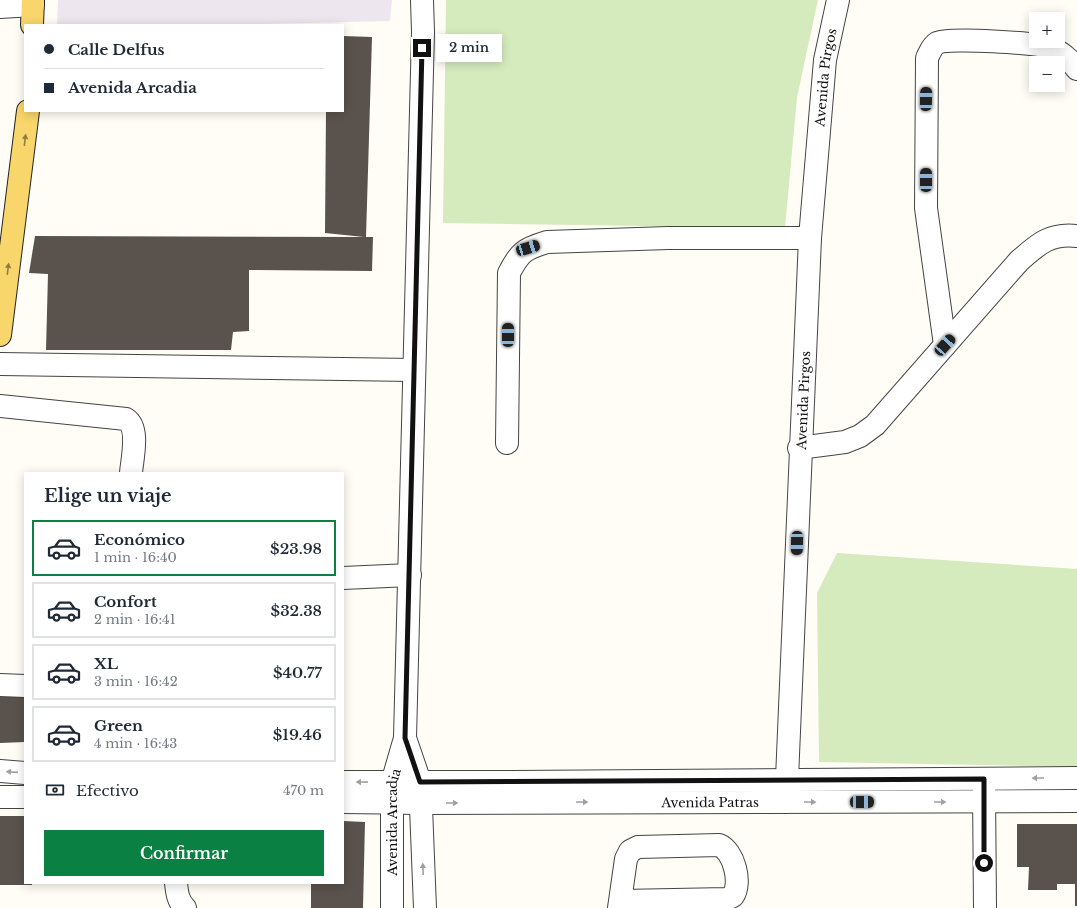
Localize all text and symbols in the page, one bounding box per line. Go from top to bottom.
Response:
map controls [1029,12,1065,92]
button: + [1029,12,1065,48]
street label: Avenida Pirgos [811,26,840,128]
callout: 2 min [436,34,502,62]
route end [413,39,431,57]
text: 2 min [449,39,489,56]
text: Calle Delfus [68,40,165,59]
button: − [1029,56,1065,92]
text: Avenida Arcadia [68,78,197,97]
car [920,87,932,111]
one-way arrow [22,134,28,146]
car [920,168,932,192]
car [515,239,541,257]
one-way arrow [5,263,12,275]
car [502,323,514,347]
car [933,332,957,358]
street label: Avenida Pirgos [792,350,814,451]
text: Elige un viaje [44,485,171,507]
icon: car [46,530,82,566]
text: Económico [94,530,185,549]
car [791,531,803,555]
text: $23.98 [270,539,322,558]
text: 1 min · 16:40 [94,549,177,566]
icon: car [46,592,82,628]
text: Confort [94,592,157,611]
text: $32.38 [271,601,322,620]
text: 2 min · 16:41 [94,611,176,628]
icon: car [46,654,82,690]
text: XL [94,654,118,673]
text: $40.77 [273,663,322,682]
text: 3 min · 16:42 [94,673,178,690]
icon: car [46,716,82,752]
text: Green [94,716,143,735]
text: $19.46 [273,725,322,744]
text: 4 min · 16:43 [94,735,177,752]
street label: Avenida Arcadia [384,766,404,877]
one-way arrow [6,769,19,776]
one-way arrow [1031,775,1044,781]
icon: cash [44,779,66,801]
one-way arrow [355,779,368,785]
text: Efectivo [76,781,139,800]
text: 470 m [283,782,324,799]
street label: Avenida Patras [660,793,759,811]
car [850,796,874,808]
one-way arrow [576,799,589,805]
one-way arrow [804,799,817,805]
one-way arrow [934,799,947,805]
one-way arrow [446,800,459,806]
button: Confirmar [44,830,324,876]
route start [975,854,993,872]
one-way arrow [420,862,426,875]

